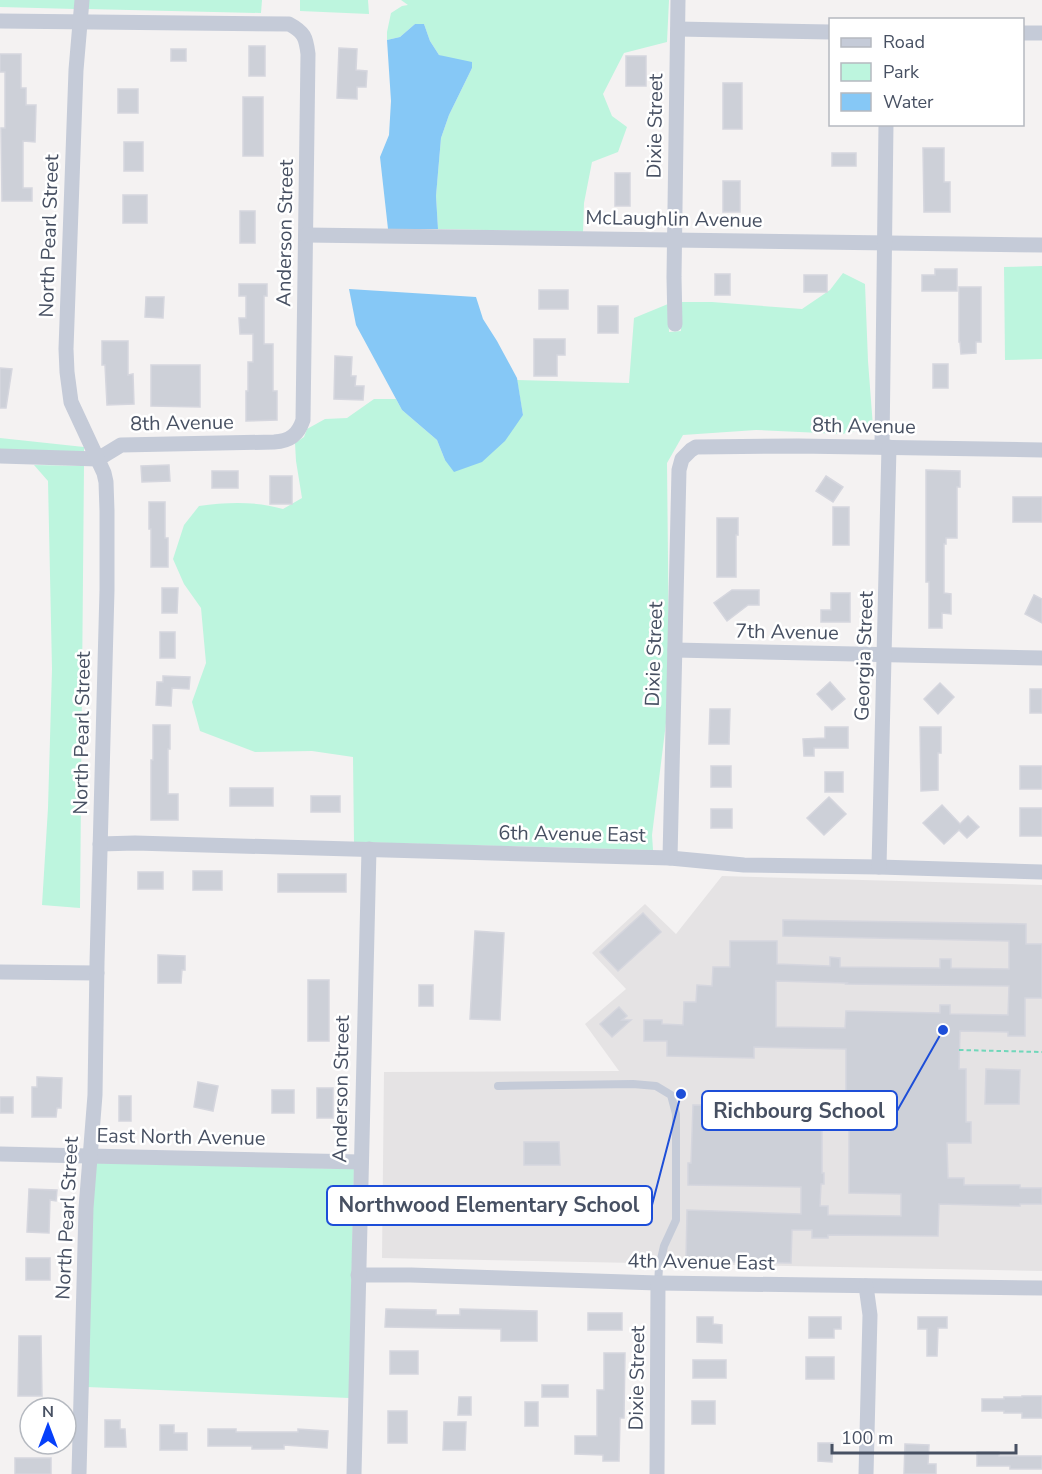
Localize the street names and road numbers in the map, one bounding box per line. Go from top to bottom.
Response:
street label: Dixie Street [641,72,669,179]
street label: North Pearl Street [33,153,65,318]
street label: Anderson Street [270,158,300,307]
street label: McLaughlin Avenue [585,204,763,234]
street label: 8th Avenue [130,409,234,437]
street label: 8th Avenue [812,412,916,440]
street label: Georgia Street [848,590,880,721]
street label: Dixie Street [639,600,669,707]
street label: 7th Avenue [735,618,839,646]
street label: North Pearl Street [67,650,97,815]
street label: 6th Avenue East [498,819,647,849]
street label: Anderson Street [326,1014,356,1163]
street label: East North Avenue [96,1122,266,1152]
street label: North Pearl Street [49,1135,85,1300]
street label: 4th Avenue East [627,1247,776,1277]
street label: Dixie Street [623,1324,651,1431]

